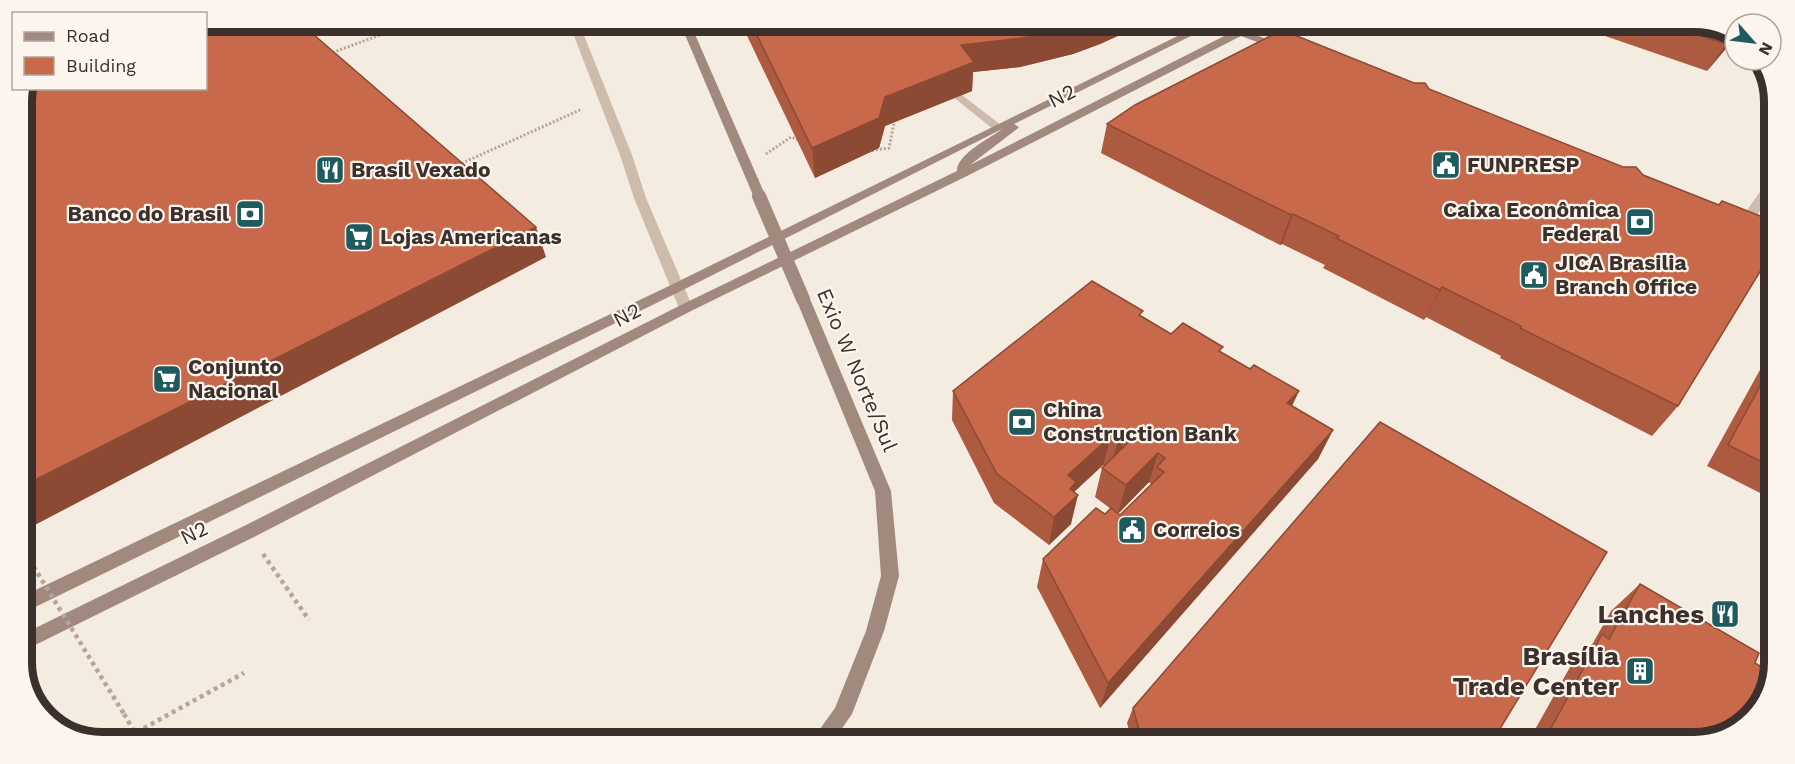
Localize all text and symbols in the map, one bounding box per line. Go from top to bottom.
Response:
legend [12,12,207,90]
north arrow [1723,12,1783,72]
text: Road [66,25,110,46]
text: N [1755,39,1777,59]
text: Building [66,55,136,76]
street label: N2 [1044,78,1080,113]
public building icon: FUNPRESP [1430,149,1462,181]
place label: FUNPRESP [1467,152,1580,177]
restaurant icon: Brasil Vexado [314,154,346,186]
place label: Brasil Vexado [351,157,491,182]
place label: Caixa Econômica Federal [1443,197,1620,246]
bank icon: Banco do Brasil [234,198,266,230]
place label: Banco do Brasil [68,201,229,226]
bank icon: Caixa Econômica Federal [1624,206,1656,238]
supermarket icon: Lojas Americanas [343,221,375,253]
place label: Lojas Americanas [380,224,562,249]
place label: JICA Brasilia Branch Office [1555,250,1697,299]
public building icon: JICA Brasilia Branch Office [1518,259,1550,291]
street label: Exio W Norte/Sul [812,285,903,456]
street label: N2 [609,297,645,332]
place label: Conjunto Nacional [188,354,282,403]
supermarket icon: Conjunto Nacional [151,363,183,395]
place label: China Construction Bank [1043,397,1238,446]
bank icon: China Construction Bank [1006,406,1038,438]
public building icon: Correios [1116,514,1148,546]
street label: N2 [176,515,212,550]
place label: Correios [1153,517,1240,542]
restaurant icon: Lanches [1709,598,1741,630]
place label: Lanches [1597,599,1704,629]
place label: Brasília Trade Center [1452,641,1620,701]
building icon: Brasília Trade Center [1624,655,1656,687]

